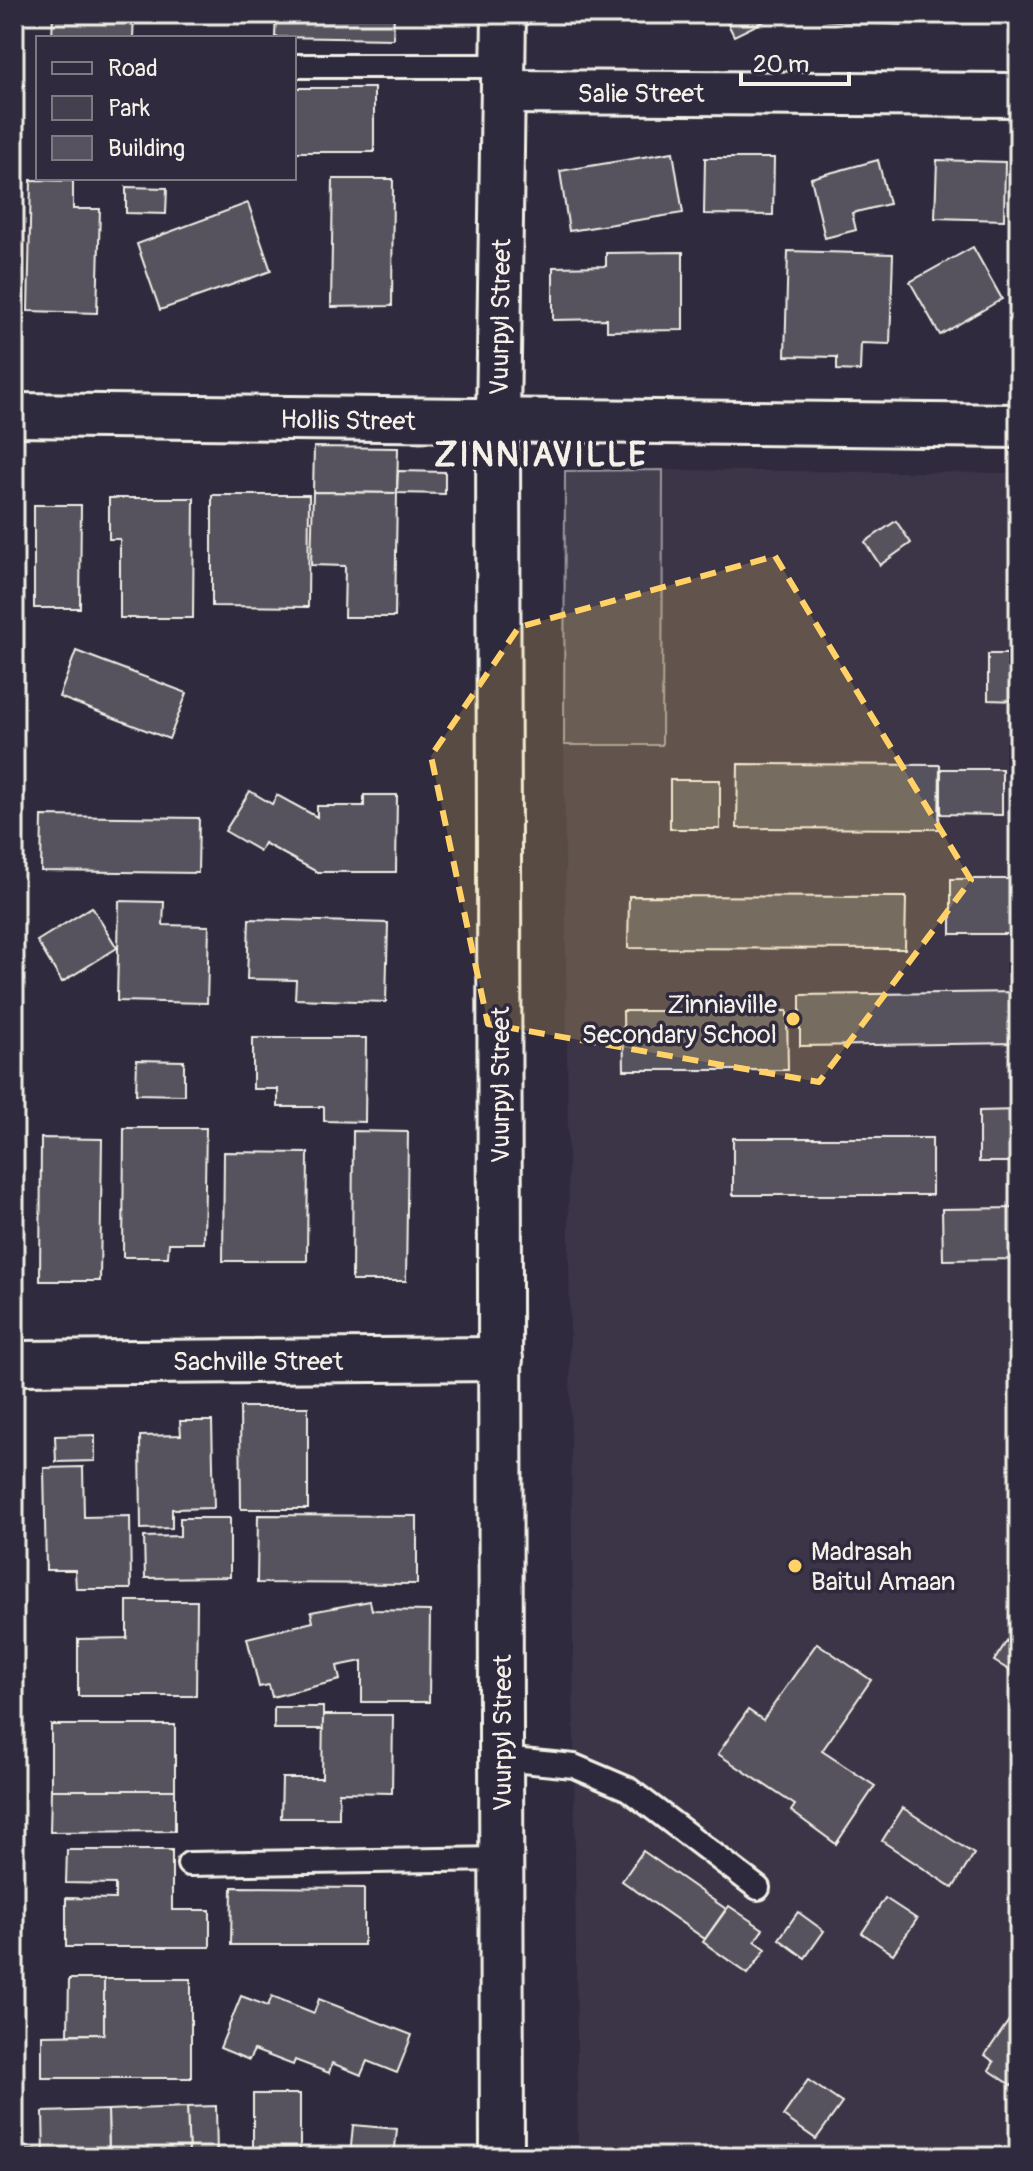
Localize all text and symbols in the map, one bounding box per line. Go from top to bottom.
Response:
legend [36,36,296,180]
scale bar [741,36,849,86]
text: 20 m [753,50,809,79]
text: Road [108,54,158,83]
street label: Salie Street [577,78,705,110]
text: Park [108,94,150,123]
text: Building [108,134,185,163]
street label: Vuurpyl Street [484,238,518,396]
street label: Hollis Street [280,404,416,438]
district label: ZINNIAVILLE [434,434,648,477]
place label: Zinniaville Secondary School [582,989,777,1051]
street label: Vuurpyl Street [485,1006,517,1163]
marker: Zinniaville Secondary School [784,1010,802,1028]
street label: Sachville Street [173,1346,344,1378]
place label: Madrasah Baitul Amaan [811,1536,955,1598]
marker: Madrasah Baitul Amaan [786,1557,804,1575]
street label: Vuurpyl Street [487,1654,519,1811]

